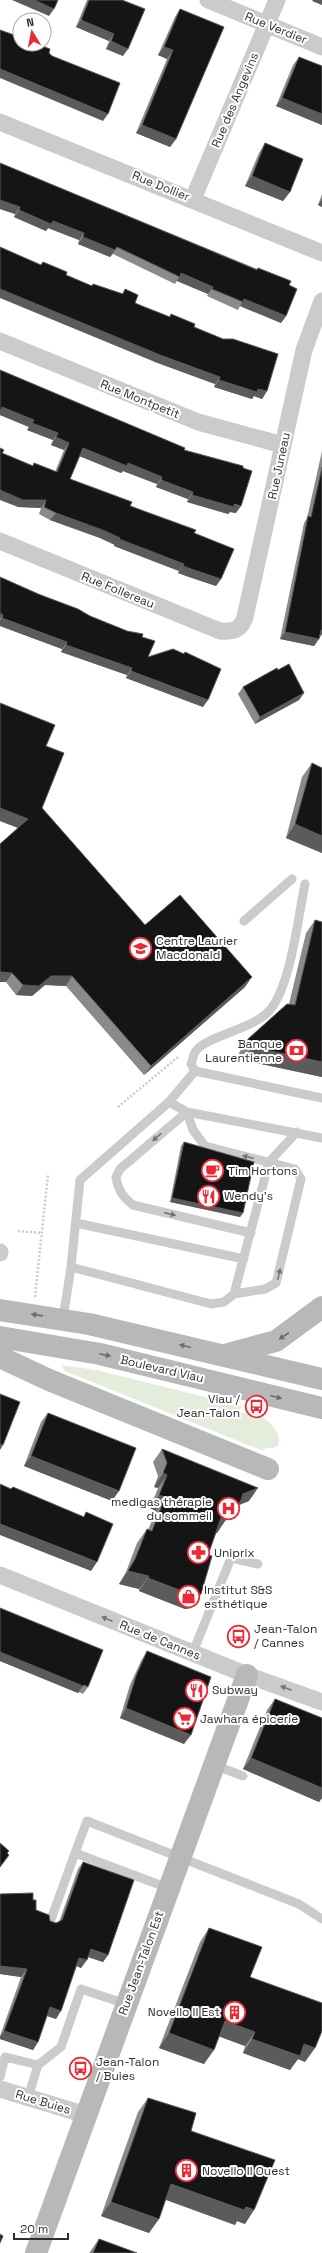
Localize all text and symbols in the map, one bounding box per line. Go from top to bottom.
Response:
street label: Rue Verdier [243,8,310,48]
north arrow [12,12,52,52]
text: N [25,15,35,30]
street label: Rue des Angevins [208,50,262,150]
street label: Rue Dollier [130,167,193,205]
street label: Rue Montpetit [98,376,182,422]
street label: Rue Juneau [264,431,294,501]
street label: Rue Follereau [79,568,157,612]
place label: Centre Laurier Macdonald [156,933,238,963]
school or university icon: Centre Laurier Macdonald [127,935,153,961]
place label: Banque Laurentienne [205,1036,282,1066]
bank icon: Banque Laurentienne [284,1038,310,1064]
one-way arrow [152,1133,163,1142]
one-way arrow [242,1154,254,1160]
cafe icon: Tim Hortons [200,1158,226,1184]
place label: Tim Hortons [228,1163,298,1179]
restaurant icon: Wendy's [195,1183,221,1209]
place label: Wendy's [224,1188,273,1204]
one-way arrow [163,1211,176,1217]
one-way arrow [276,1268,282,1280]
one-way arrow [31,1312,43,1318]
one-way arrow [279,1332,290,1339]
one-way arrow [179,1343,191,1349]
street label: Boulevard Viau [119,1352,205,1386]
one-way arrow [99,1353,111,1359]
place label: Viau / Jean-Talon [177,1391,241,1421]
bus stop icon: Viau / Jean-Talon [243,1393,269,1419]
one-way arrow [270,1394,283,1400]
place label: medigas thérapie du sommeil [111,1494,212,1524]
hospital icon: medigas thérapie du sommeil [215,1496,241,1522]
pharmacy icon: Uniprix [186,1540,212,1566]
place label: Uniprix [214,1545,255,1561]
place label: Institut S&S esthétique [204,1582,272,1612]
shop icon: Institut S&S esthétique [175,1584,201,1610]
one-way arrow [101,1615,113,1621]
street label: Rue de Cannes [117,1617,203,1663]
place label: Jean-Talon / Cannes [254,1621,317,1651]
bus stop icon: Jean-Talon / Cannes [225,1623,251,1649]
restaurant icon: Subway [184,1677,210,1703]
place label: Subway [212,1682,258,1698]
one-way arrow [279,1684,291,1690]
supermarket icon: Jawhara épicerie [172,1706,198,1732]
place label: Jawhara épicerie [200,1711,298,1727]
street label: Rue Jean-Talon Est [115,1909,167,2017]
building icon: Novello II Est [222,1999,248,2025]
place label: Novello II Est [148,2004,220,2020]
place label: Jean-Talon / Buies [96,2054,159,2084]
bus stop icon: Jean-Talon / Buies [68,2056,94,2082]
street label: Rue Buies [14,2086,72,2118]
building icon: Novello II Ouest [173,2158,199,2184]
place label: Novello II Ouest [202,2163,290,2179]
scale bar [14,2215,68,2241]
text: 20 m [20,2221,48,2237]

